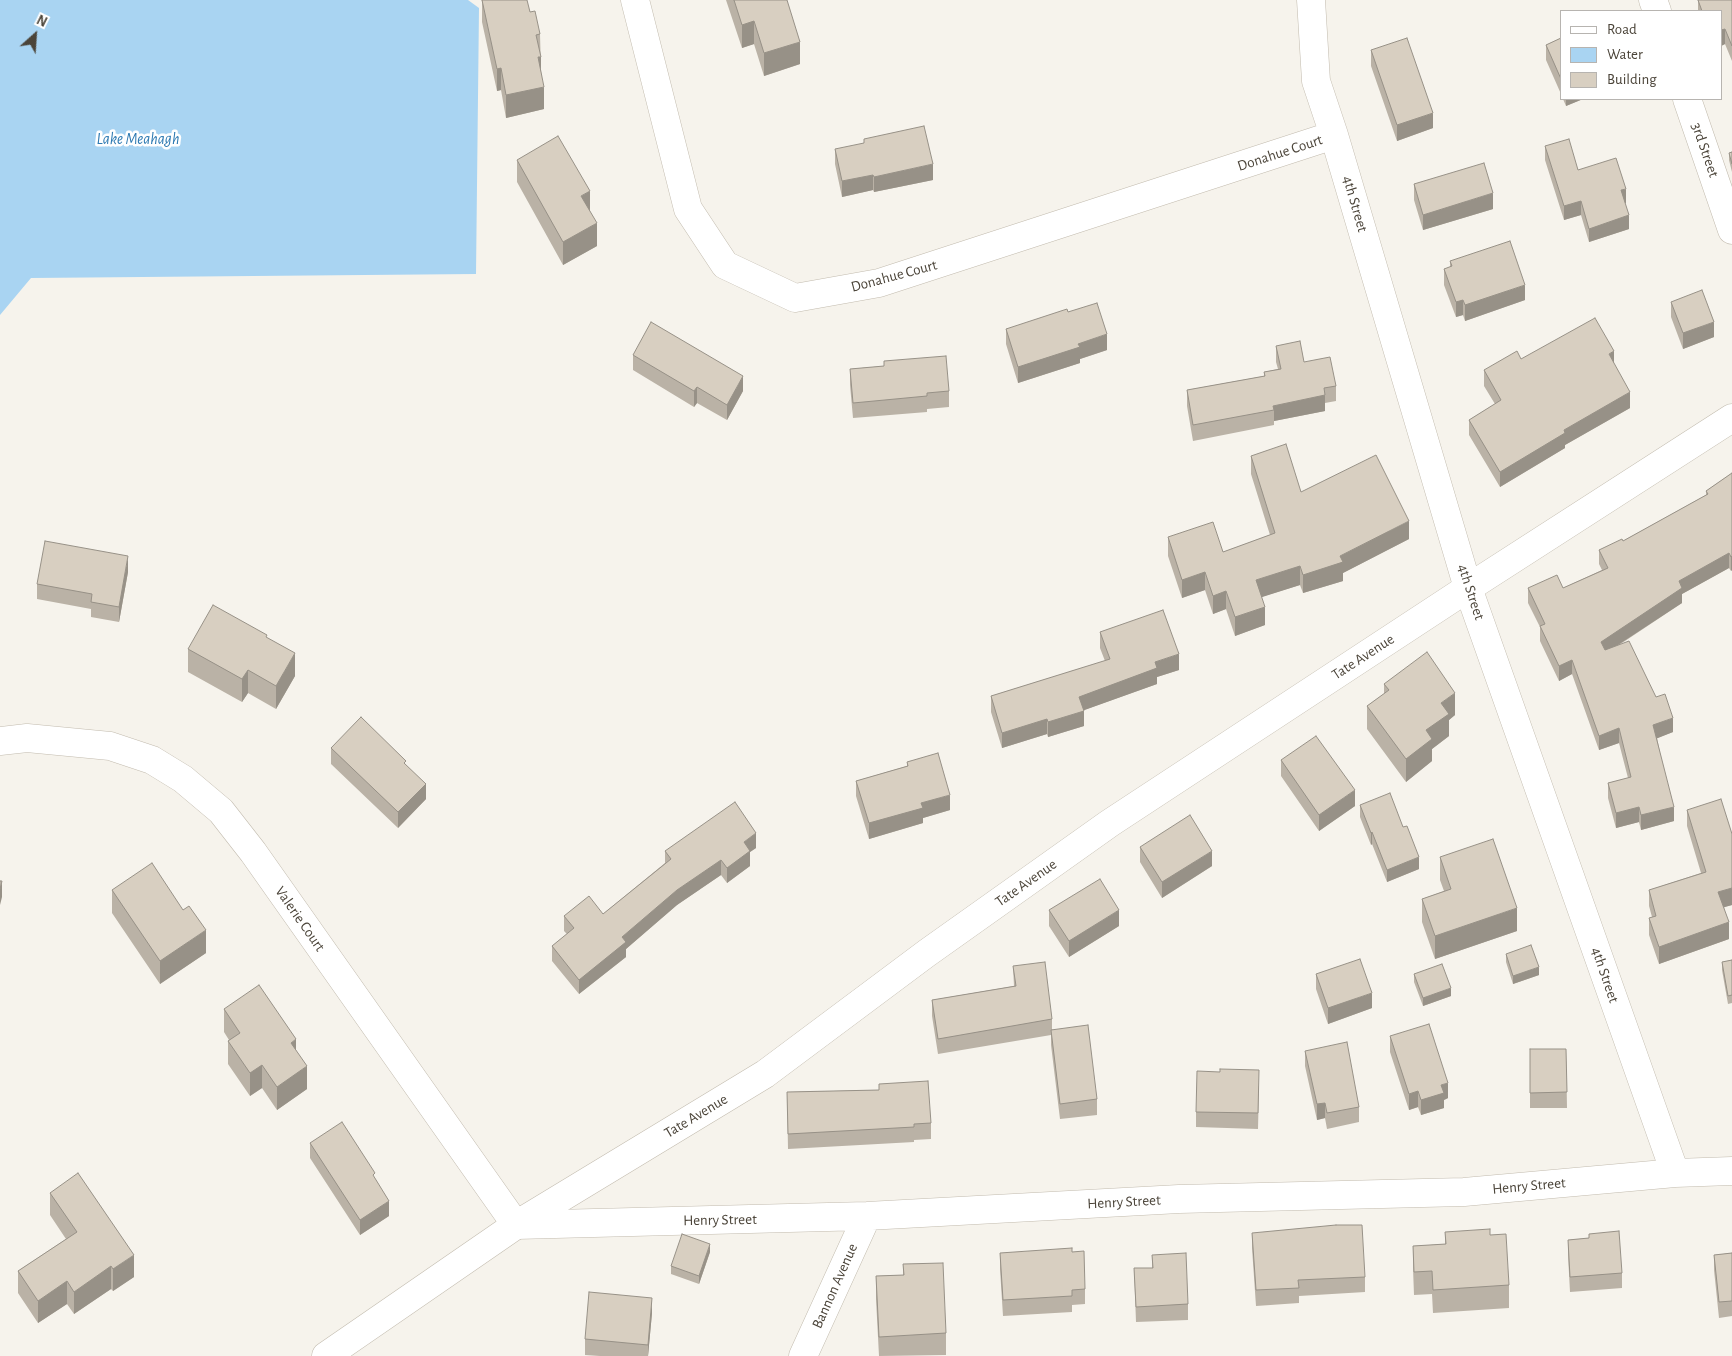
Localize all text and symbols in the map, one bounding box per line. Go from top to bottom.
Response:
north arrow [10,10,60,60]
legend [1560,10,1722,100]
text: N [34,13,49,30]
text: Road [1607,22,1637,37]
text: Water [1607,47,1643,62]
text: Building [1607,72,1657,87]
street label: 3rd Street [1687,120,1723,180]
water label: Lake Meahagh [97,129,179,149]
street label: Donahue Court [1235,131,1325,175]
street label: 4th Street [1338,174,1372,234]
street label: Donahue Court [849,256,939,296]
street label: 4th Street [1454,562,1488,622]
street label: Tate Avenue [1328,630,1398,684]
street label: Tate Avenue [992,855,1060,911]
street label: Valerie Court [271,883,329,955]
street label: 4th Street [1587,945,1623,1005]
street label: Tate Avenue [661,1090,731,1142]
street label: Henry Street [1492,1174,1566,1198]
street label: Henry Street [1087,1191,1161,1213]
street label: Henry Street [683,1210,757,1230]
street label: Bannon Avenue [808,1241,862,1331]

